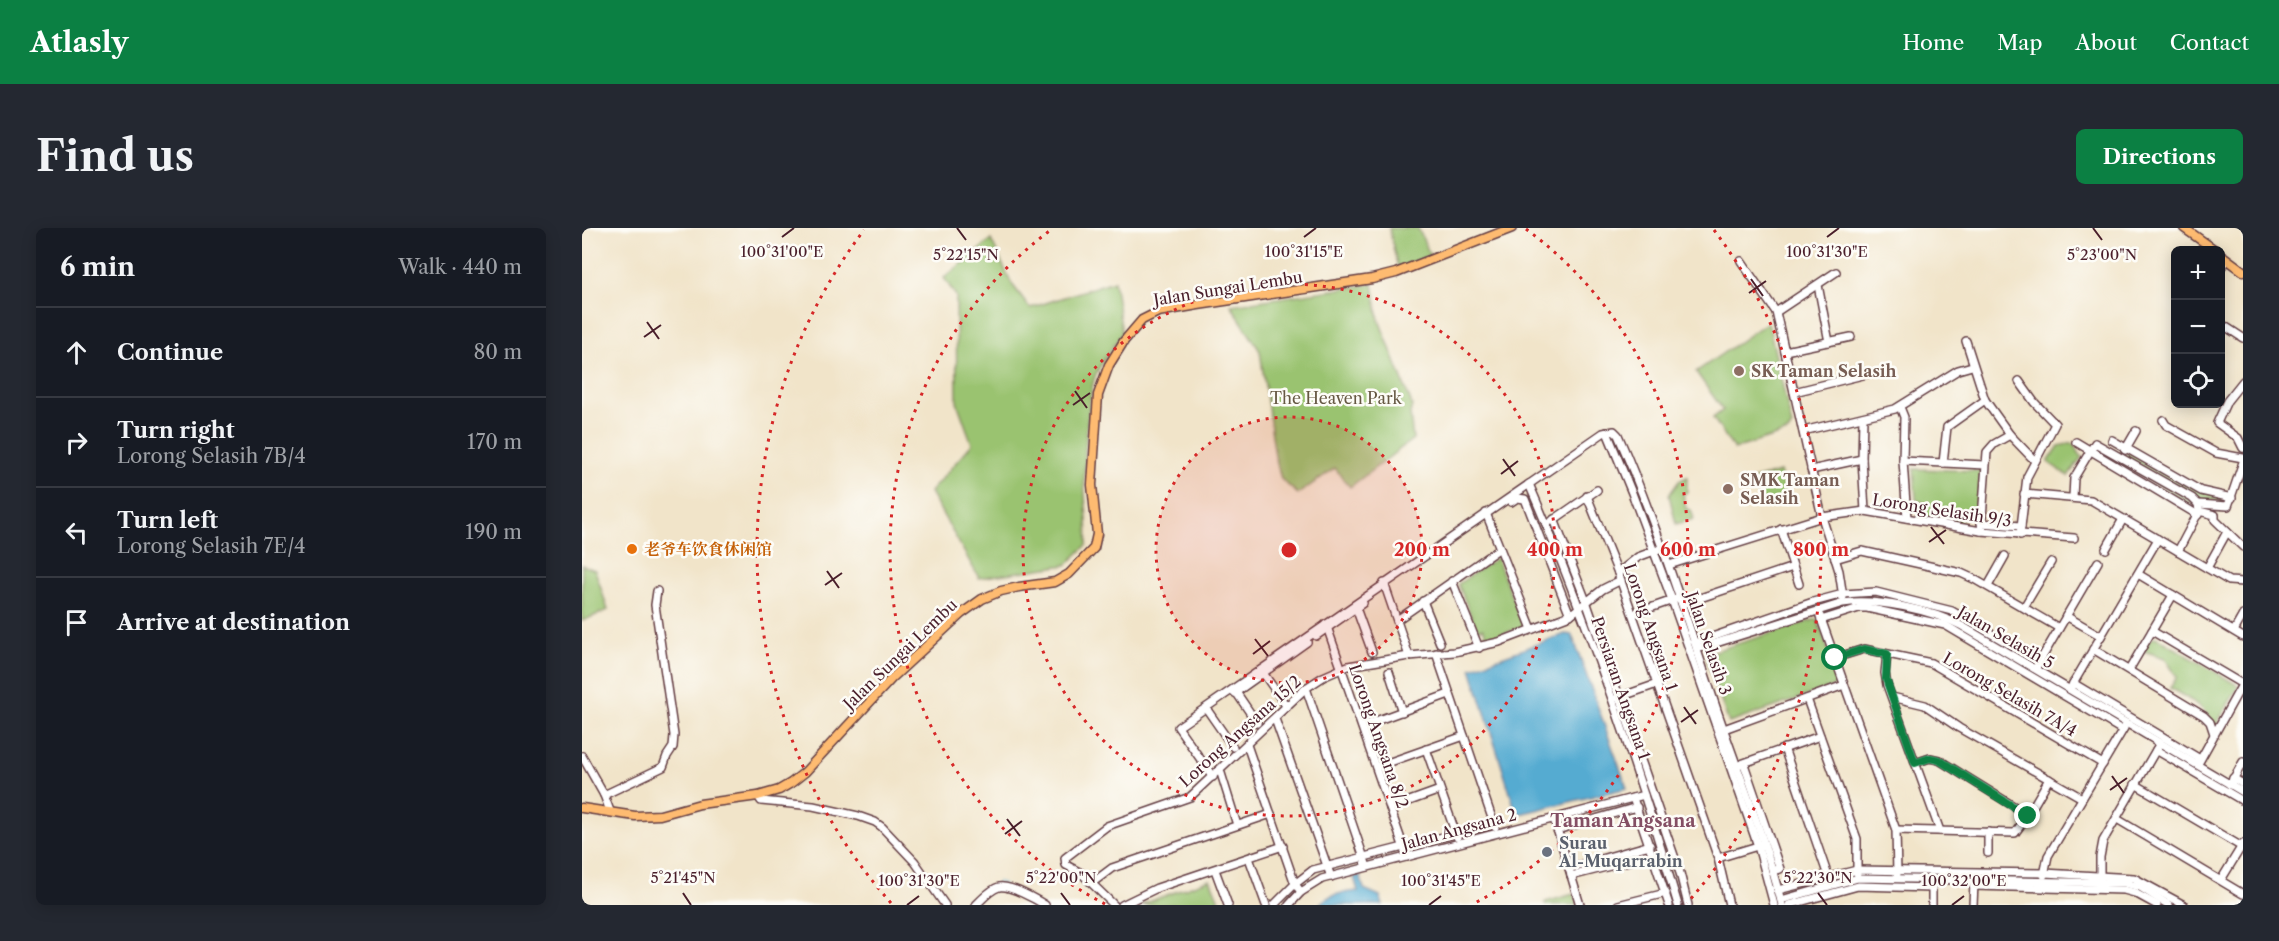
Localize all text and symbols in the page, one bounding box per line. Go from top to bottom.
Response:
text: Atlasly [30,25,129,59]
text: Home [1903,30,1964,55]
text: Map [1997,30,2042,55]
text: About [2075,30,2137,55]
text: Contact [2170,30,2249,55]
button: Directions [2076,129,2243,184]
text: Find us [36,130,194,182]
text: 100°31'00"E [741,242,823,261]
text: 100°31'15"E [1265,242,1343,261]
text: 100°31'30"E [1786,242,1868,261]
text: 5°22'15"N [933,245,999,264]
text: 5°23'00"N [2067,245,2137,264]
map controls [2171,246,2225,408]
button: + [2171,246,2225,300]
text: 6 min [60,251,135,283]
text: Walk · 440 m [398,255,522,279]
street label: Jalan Sungai Lembu [1149,266,1304,310]
button: − [2171,300,2225,354]
icon: ahead [60,336,93,369]
text: Continue [117,339,223,366]
text: 80 m [474,340,522,364]
button: locate [2171,354,2225,408]
place label: SK Taman Selasih [1751,361,1897,381]
marker: SK Taman Selasih [1732,364,1746,378]
park label: The Heaven Park [1270,388,1403,408]
text: Turn right [117,417,235,444]
icon: right [60,426,93,459]
text: 170 m [467,430,522,454]
text: Lorong Selasih 7B/4 [117,444,306,468]
place label: SMK Taman Selasih [1740,470,1840,508]
marker: SMK Taman Selasih [1721,482,1735,496]
street label: Lorong Selasih 9/3 [1871,489,2013,531]
text: Turn left [117,507,218,534]
icon: left [60,516,93,549]
text: 190 m [465,520,522,544]
text: Lorong Selasih 7E/4 [117,534,306,558]
place label: 老爷车饮食休闲馆 [644,539,772,559]
text: 200 m [1394,539,1450,561]
text: 400 m [1527,539,1583,561]
text: 600 m [1660,539,1716,561]
text: 800 m [1793,539,1849,561]
centre of rings [1279,540,1299,560]
marker: 老爷车饮食休闲馆 [625,542,639,556]
street label: Lorong Angsana 1 [1620,561,1682,694]
street label: Jalan Selasih 3 [1681,586,1736,697]
street label: Jalan Sungai Lembu [837,594,961,716]
street label: Jalan Selasih 5 [1952,600,2058,673]
icon: arrive [60,606,93,639]
text: Arrive at destination [117,609,350,636]
street label: Persiaran Angsana 1 [1587,614,1655,762]
route start [1821,644,1847,670]
street label: Lorong Selasih 7A/4 [1940,648,2080,740]
street label: Lorong Angsana 8/2 [1345,661,1413,811]
street label: Lorong Angsana 15/2 [1175,671,1305,791]
route end [2014,802,2040,828]
street label: Jalan Angsana 2 [1396,804,1519,855]
district label: Taman Angsana [1550,810,1696,832]
place label: Surau Al-Muqarrabin [1558,833,1683,871]
marker: Surau Al-Muqarrabin [1540,845,1554,859]
text: 5°21'45"N [650,868,716,887]
text: 5°22'00"N [1026,868,1096,887]
text: 5°22'30"N [1783,868,1853,887]
text: 100°31'30"E [878,871,960,890]
text: 100°31'45"E [1401,871,1481,890]
text: 100°32'00"E [1921,871,2007,890]

